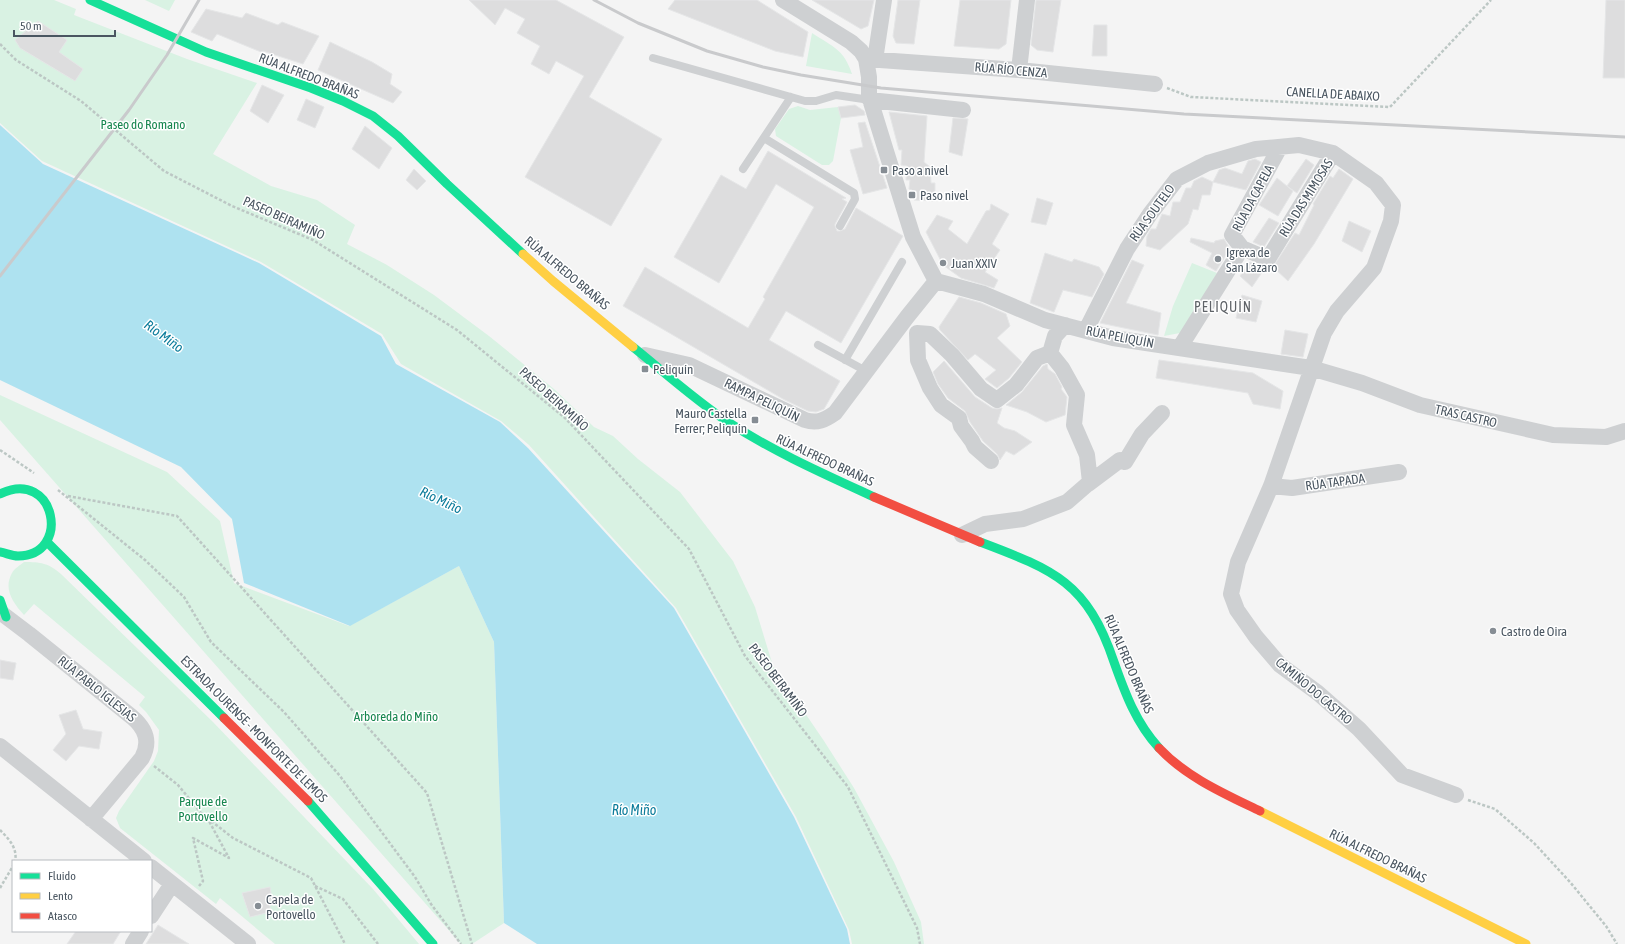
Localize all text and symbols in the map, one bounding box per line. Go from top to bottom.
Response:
scale bar [14,12,115,38]
text: 50 m [20,19,42,33]
street label: RÚA ALFREDO BRAÑAS [257,50,362,102]
street label: RÚA RÍO CENZA [974,59,1049,81]
street label: CANELLA DE ABAIXO [1286,84,1381,104]
park label: Paseo do Romano [101,117,185,132]
street label: RÚA DAS MIMOSAS [1276,156,1336,240]
street label: RÚA DA CAPELA [1229,162,1277,234]
place label: Paso a nivel [892,163,949,178]
marker: Paso a nivel [879,165,889,175]
street label: RÚA SOUTELO [1126,181,1178,244]
place label: Paso nivel [920,188,969,203]
marker: Paso nivel [907,190,917,200]
street label: PASEO BEIRAMIÑO [241,193,328,243]
street label: RÚA ALFREDO BRAÑAS [522,233,613,313]
place label: Igrexa de San Lázaro [1226,245,1277,275]
marker: Igrexa de San Lázaro [1213,254,1223,264]
place label: Juan XXIV [951,256,998,271]
marker: Juan XXIV [938,258,948,268]
district label: PELIQUÍN [1194,299,1252,315]
water label: Río Miño [141,316,187,356]
street label: RÚA PELIQUÍN [1085,323,1155,351]
place label: Peliquín [653,362,693,377]
street label: PASEO BEIRAMIÑO [516,364,592,434]
marker: Peliquín [640,364,650,374]
street label: RAMPA PELIQUÍN [722,375,802,425]
street label: TRAS CASTRO [1434,402,1499,431]
place label: Mauro Castella Ferrer; Peliquín [674,406,747,436]
marker: Mauro Castella Ferrer; Peliquín [750,415,760,425]
street label: RÚA ALFREDO BRAÑAS [774,431,877,489]
street label: RÚA TAPADA [1304,470,1366,494]
water label: Río Miño [417,483,465,517]
street label: RÚA ALFREDO BRAÑAS [1101,612,1157,716]
place label: Castro de Oira [1501,624,1567,639]
marker: Castro de Oira [1488,626,1498,636]
street label: PASEO BEIRAMIÑO [746,640,811,720]
street label: RÚA PABLO IGLESIAS [55,653,140,725]
street label: ESTRADA OURENSE - MONFORTE DE LEMOS [178,653,331,806]
street label: CAMIÑO DO CASTRO [1273,655,1356,728]
park label: Arboreda do Miño [354,709,438,724]
park label: Parque de Portovello [178,794,228,824]
water label: Río Miño [612,802,657,818]
street label: RÚA ALFREDO BRAÑAS [1327,826,1429,886]
legend [12,860,152,932]
text: Fluido [48,869,76,883]
text: Lento [48,889,73,903]
place label: Capela de Portovello [266,892,316,922]
marker: Capela de Portovello [253,901,263,911]
text: Atasco [48,909,78,923]

